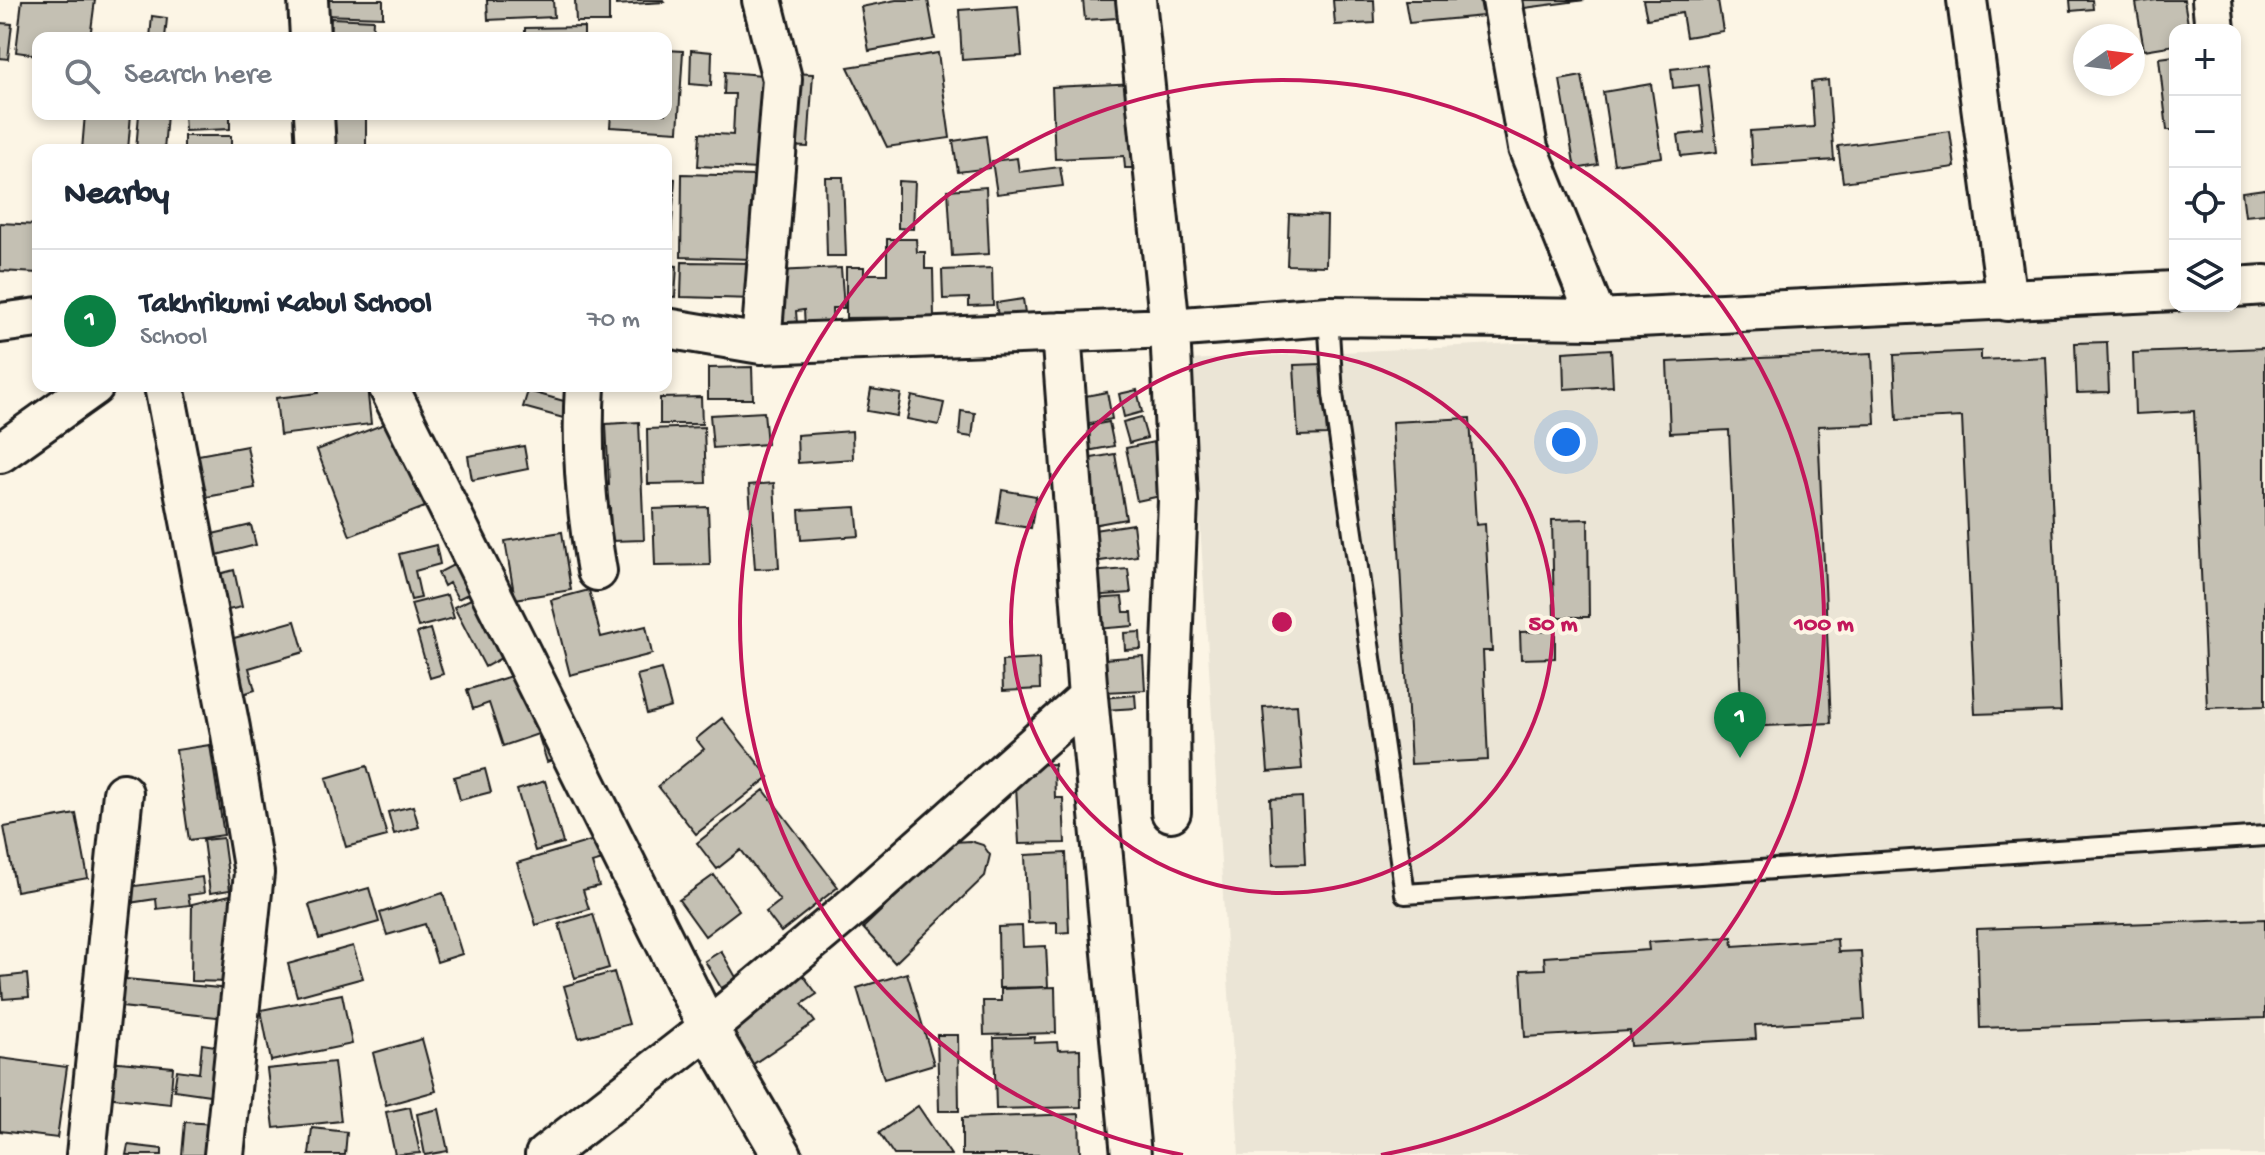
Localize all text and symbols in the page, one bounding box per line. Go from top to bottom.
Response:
north arrow [2073,24,2145,96]
map controls [2169,24,2241,312]
button: + [2169,24,2241,96]
search box [32,32,672,120]
icon: search [60,54,104,98]
text: Search here [124,59,272,94]
button: − [2169,96,2241,168]
button: locate [2169,168,2241,240]
text: Nearby [64,176,169,216]
button: layers [2169,240,2241,312]
text: Takhrikumi Kabul School [140,288,432,323]
text: 1 [85,306,95,337]
text: 70 m [587,306,640,337]
text: School [140,323,208,354]
your location [1546,422,1586,462]
centre of rings [1268,608,1296,636]
text: 50 m [1529,611,1577,640]
text: 100 m [1793,611,1854,640]
pin: 1 [1714,692,1766,758]

